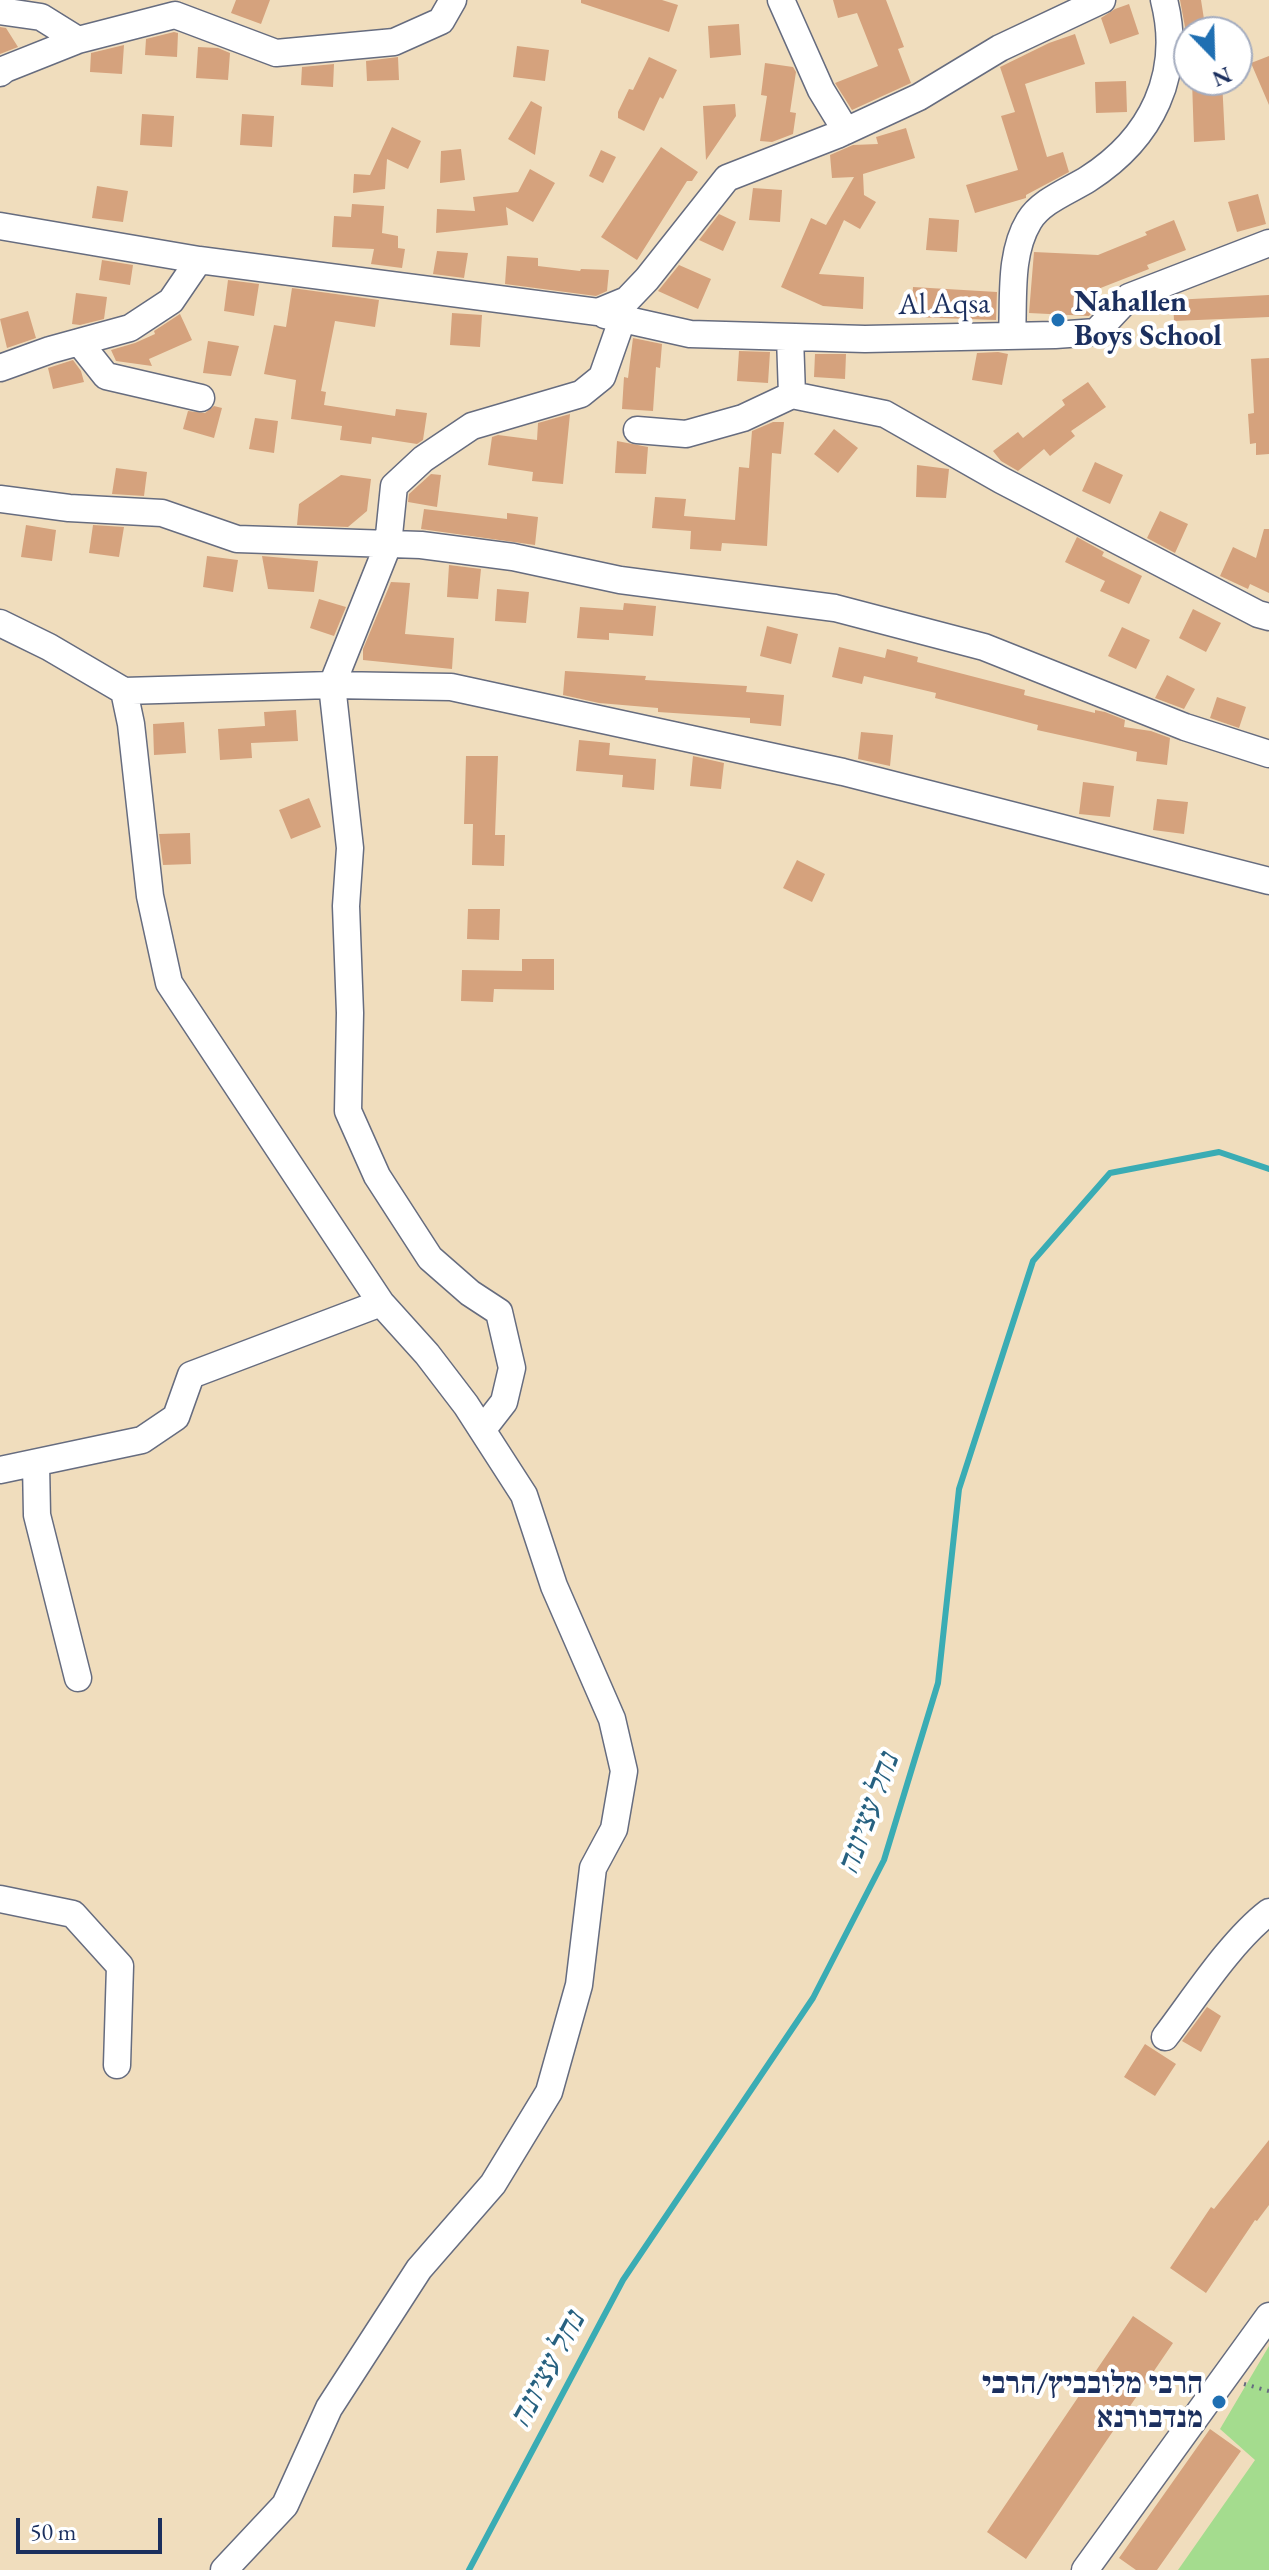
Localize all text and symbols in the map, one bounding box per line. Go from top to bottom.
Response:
north arrow [1173,16,1253,96]
text: N [1208,60,1236,94]
place label: Nahallen Boys School [1074,285,1222,356]
street label: Al Aqsa [898,286,990,324]
marker: Nahallen Boys School [1049,311,1067,329]
water label: נחל עציונה [830,1748,908,1880]
water label: נחל עציונה [502,2306,594,2434]
place label: הרבי מלובביץ/הרבי מנדבורנא [982,2367,1203,2438]
marker: הרבי מלובביץ/הרבי מנדבורנא [1210,2393,1228,2411]
scale bar [20,2502,166,2552]
text: 50 m [30,2516,77,2547]

